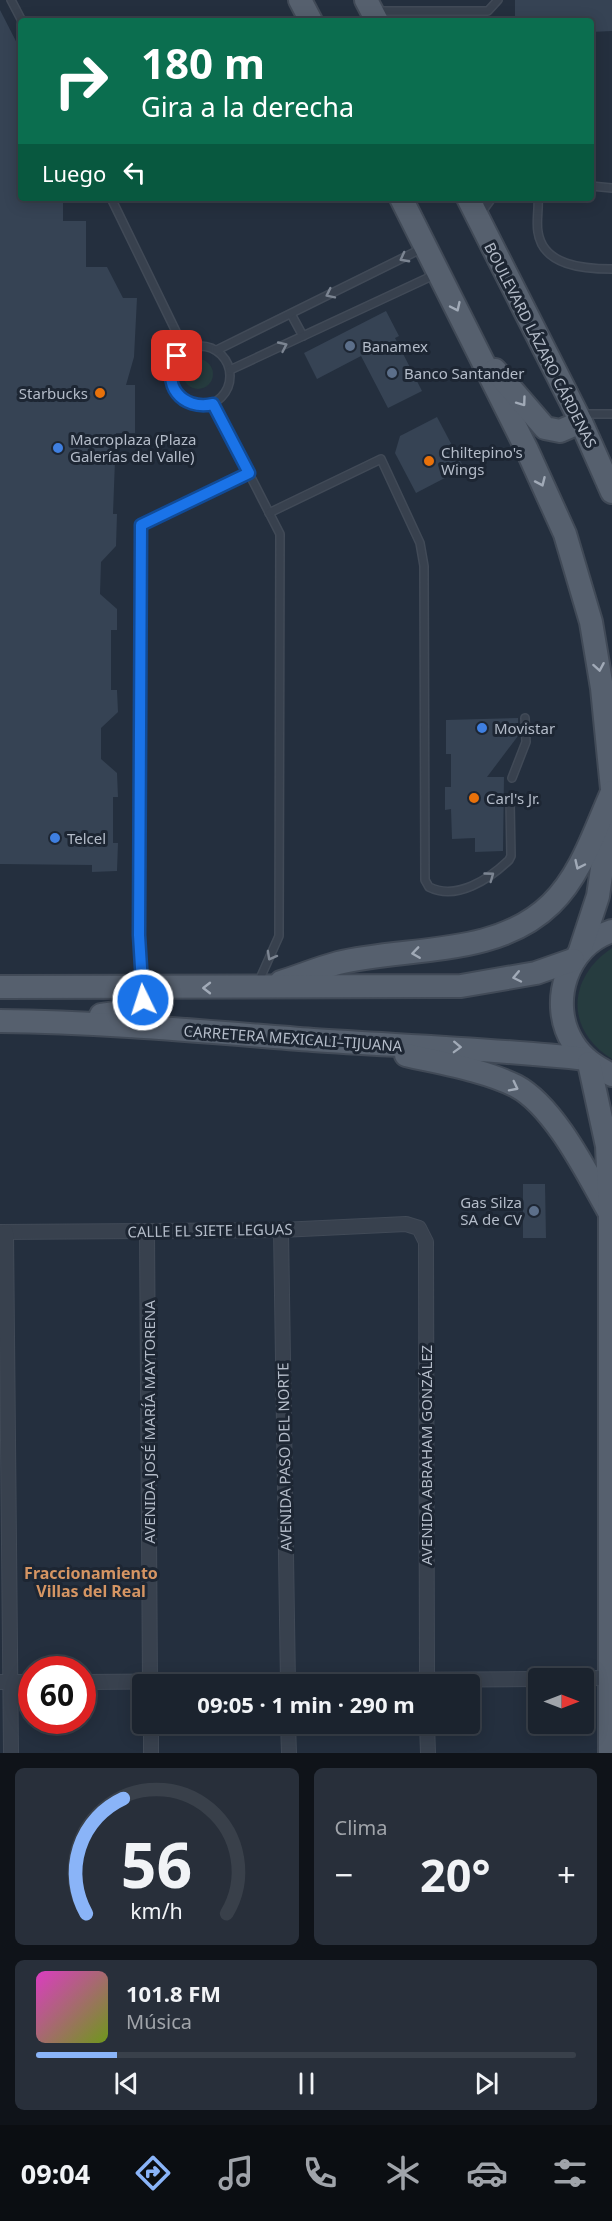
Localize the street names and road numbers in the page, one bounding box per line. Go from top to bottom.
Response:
street label: BOULEVARD LÁZARO CÁRDENAS [480,239,602,451]
street label: CARRETERA MEXICALI–TIJUANA [183,1020,403,1056]
street label: CALLE EL SIETE LEGUAS [127,1219,293,1241]
street label: AVENIDA JOSÉ MARÍA MAYTORENA [139,1300,159,1544]
street label: AVENIDA ABRAHAM GONZÁLEZ [416,1345,436,1565]
street label: AVENIDA PASO DEL NORTE [272,1362,296,1552]

